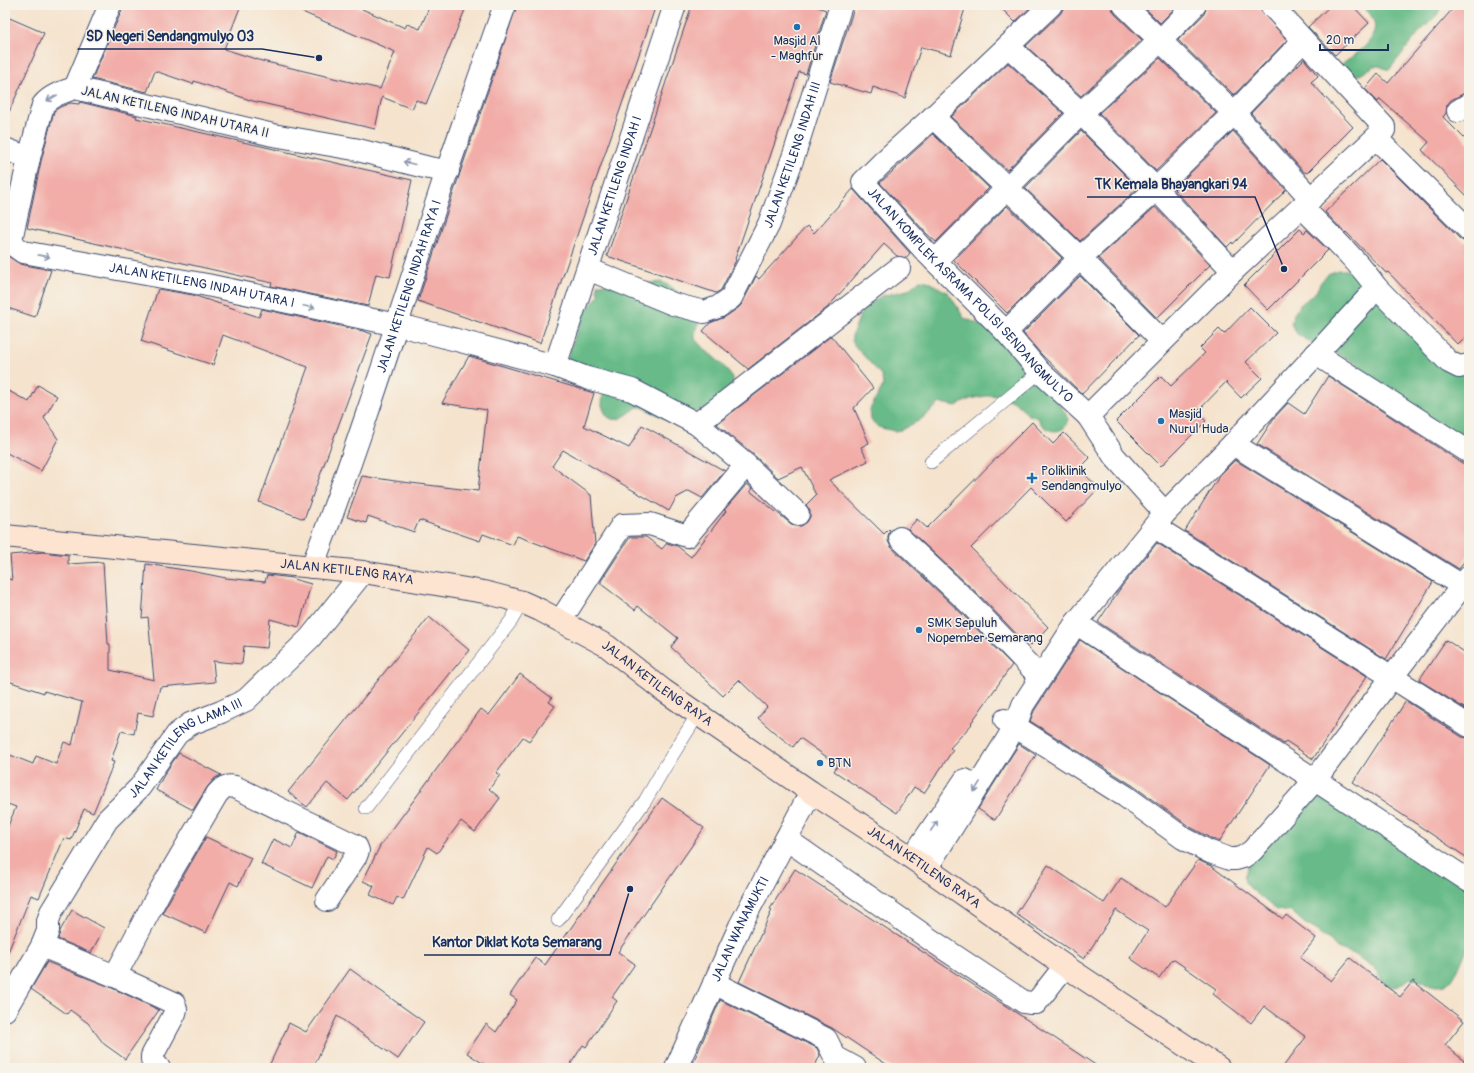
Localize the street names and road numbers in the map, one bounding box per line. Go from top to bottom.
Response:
street label: JALAN KETILENG INDAH III [760,80,825,231]
street label: JALAN KETILENG INDAH UTARA II [80,83,270,141]
street label: JALAN KETILENG INDAH I [584,114,646,257]
street label: JALAN KOMPLEK ASRAMA POLISI SENDANGMULYO [864,184,1076,406]
street label: JALAN KETILENG INDAH RAYA I [373,198,445,375]
street label: JALAN KETILENG INDAH UTARA I [108,260,296,311]
street label: JALAN KETILENG RAYA [280,556,415,588]
street label: JALAN KETILENG RAYA [599,637,716,730]
street label: JALAN KETILENG LAMA III [126,695,245,801]
street label: JALAN KETILENG RAYA [864,823,984,912]
street label: JALAN WANAMUKTI [708,874,773,984]

